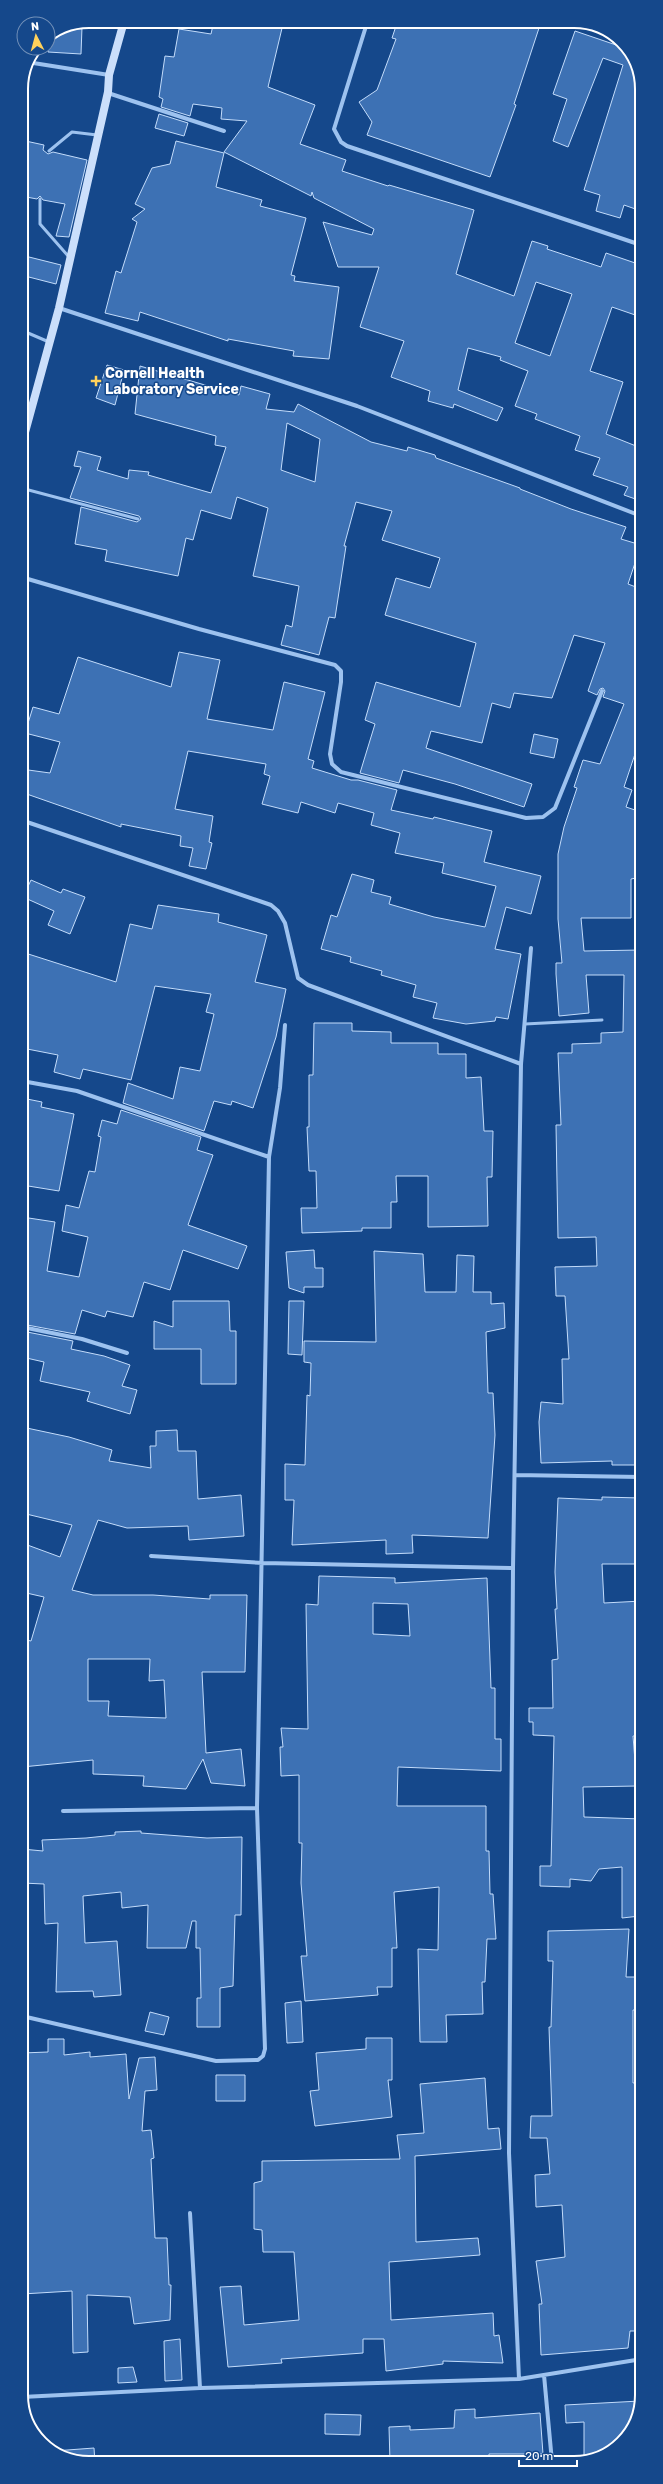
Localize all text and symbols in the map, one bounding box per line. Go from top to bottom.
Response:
north arrow [16,16,56,56]
text: N [30,20,40,33]
place label: Cornell Health Laboratory Service [105,365,239,398]
marker: Cornell Health Laboratory Service [90,375,102,387]
scale bar [519,2442,577,2468]
text: 20 m [525,2449,553,2463]

